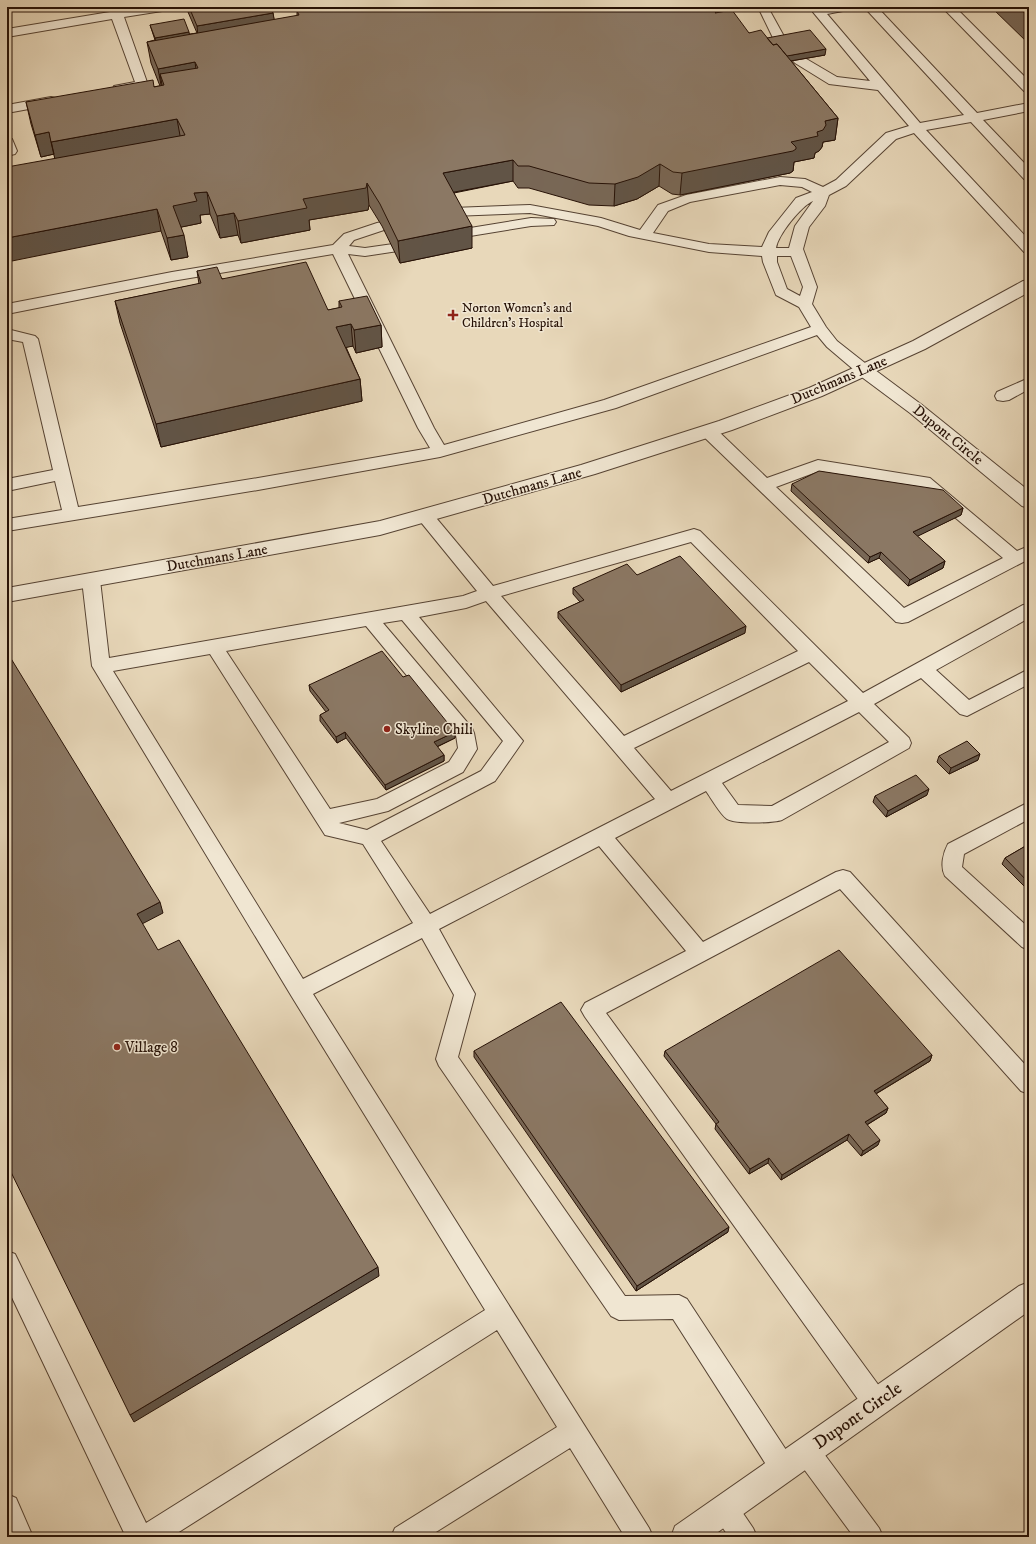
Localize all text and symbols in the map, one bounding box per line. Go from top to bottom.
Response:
place label: Norton Women's and Children's Hospital [462,300,573,331]
marker: Norton Women's and Children's Hospital [447,309,459,321]
street label: Dutchmans Lane [788,351,890,409]
street label: Dupont Circle [909,401,987,469]
street label: Dutchmans Lane [480,463,584,509]
street label: Dutchmans Lane [165,540,269,576]
place label: Skyline Chili [395,720,473,739]
marker: Skyline Chili [382,724,392,734]
place label: Village 8 [124,1038,178,1057]
marker: Village 8 [112,1042,122,1052]
street label: Dupont Circle [810,1378,906,1454]

